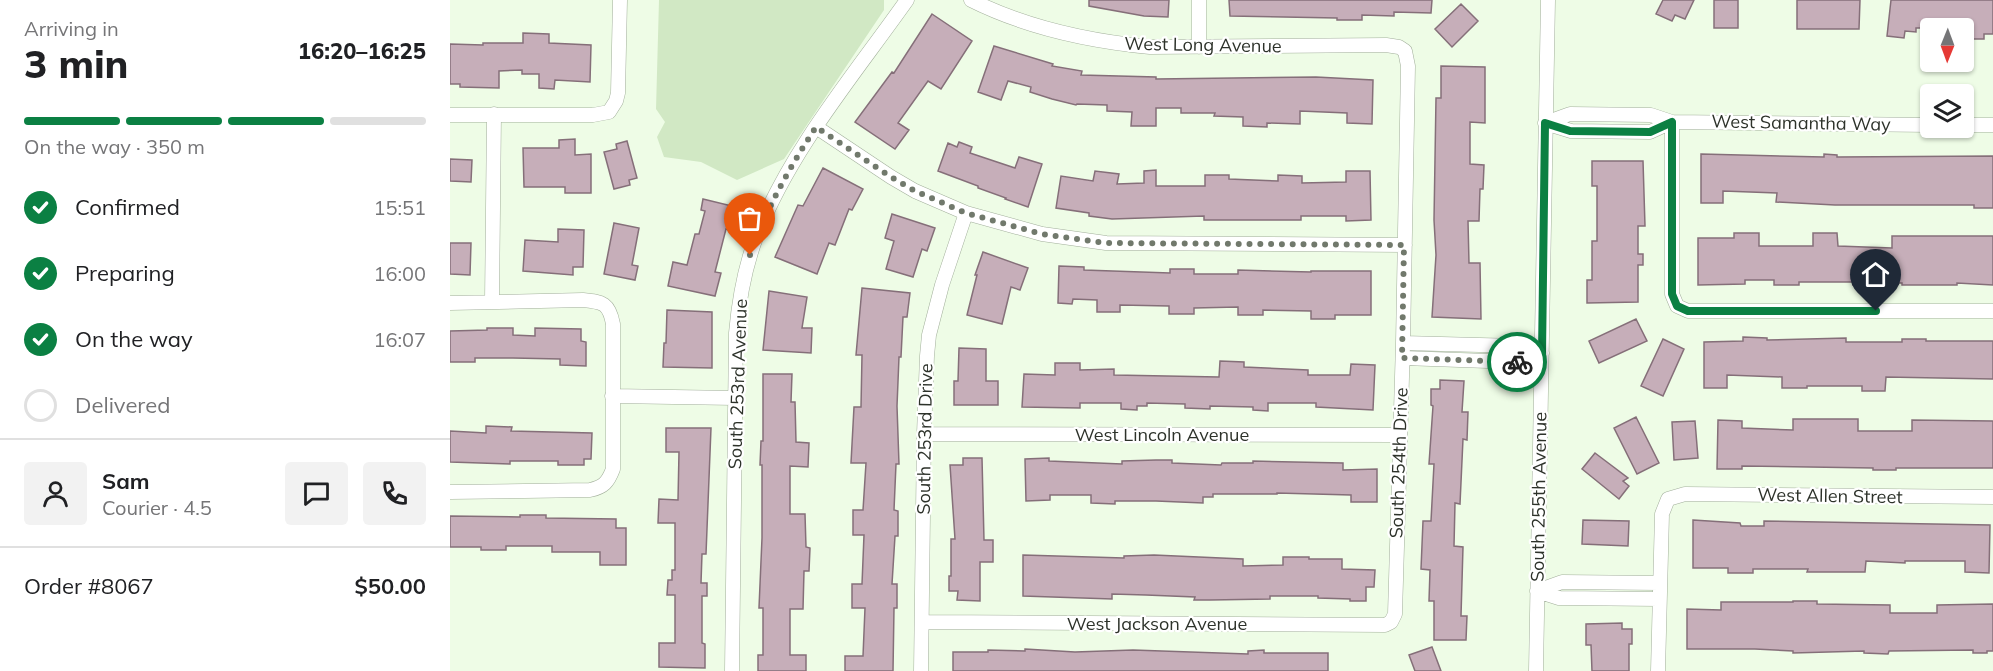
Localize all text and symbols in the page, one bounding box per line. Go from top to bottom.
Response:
text: Arriving in [24,16,119,41]
north arrow [1920,18,1974,72]
map controls [1920,18,1974,138]
street label: West Long Avenue [1124,32,1282,57]
text: 16:20–16:25 [298,37,426,65]
text: 3 min [24,39,129,88]
button: layers [1920,84,1974,138]
street label: West Samantha Way [1711,109,1891,136]
text: On the way · 350 m [24,134,205,159]
icon: check [24,191,57,224]
text: Confirmed [75,193,180,221]
pin [724,193,775,255]
text: 15:51 [373,195,426,220]
icon: bag [733,202,766,235]
pin [1850,249,1901,311]
icon: check [24,257,57,290]
icon: home [1859,258,1892,291]
text: Preparing [75,259,175,287]
text: 16:00 [373,261,426,286]
street label: South 253rd Avenue [723,298,752,470]
icon: check [24,323,57,356]
text: On the way [75,325,193,353]
text: 16:07 [373,327,426,352]
courier [1487,332,1547,392]
icon: bike [1501,346,1534,379]
street label: South 253rd Drive [912,363,937,515]
street label: South 254th Drive [1384,387,1413,539]
text: Delivered [75,391,170,419]
street label: South 255th Avenue [1526,412,1551,582]
street label: West Lincoln Avenue [1075,423,1249,446]
button: person [24,462,87,525]
button: chat [285,462,348,525]
button: phone [363,462,426,525]
text: Sam [102,467,150,495]
street label: West Allen Street [1757,483,1903,508]
text: Courier · 4.5 [102,495,212,520]
text: Order #8067 [24,572,154,600]
text: $50.00 [355,572,426,600]
street label: West Jackson Avenue [1067,612,1247,635]

